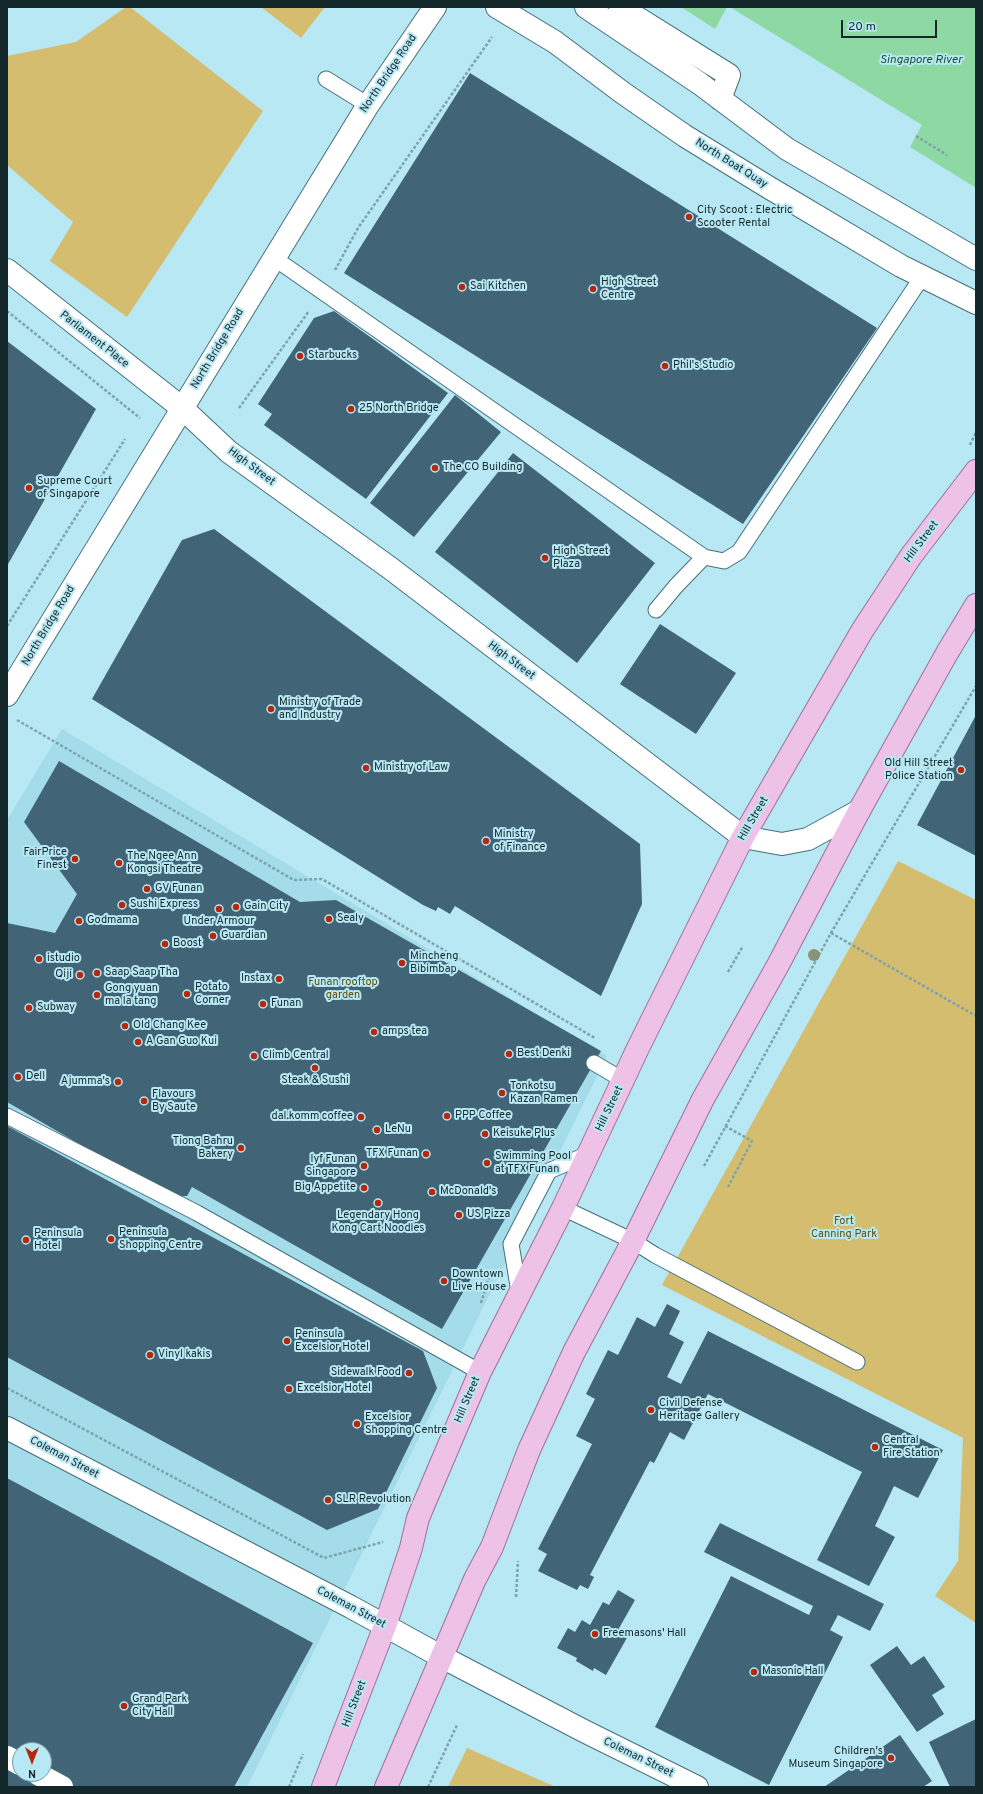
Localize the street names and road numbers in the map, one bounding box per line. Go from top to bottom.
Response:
street label: North Bridge Road [358,32,420,116]
street label: North Boat Quay [692,136,770,192]
street label: North Bridge Road [189,306,247,392]
street label: Parliament Place [57,309,131,371]
street label: High Street [225,445,277,489]
street label: Hill Street [902,518,942,566]
street label: North Bridge Road [20,583,78,669]
street label: High Street [485,639,537,683]
street label: Hill Street [736,794,772,844]
street label: Hill Street [593,1084,627,1134]
street label: Hill Street [452,1375,484,1425]
street label: Coleman Street [27,1434,101,1482]
street label: Coleman Street [314,1584,388,1632]
street label: Hill Street [340,1679,370,1729]
street label: Coleman Street [601,1735,675,1781]

